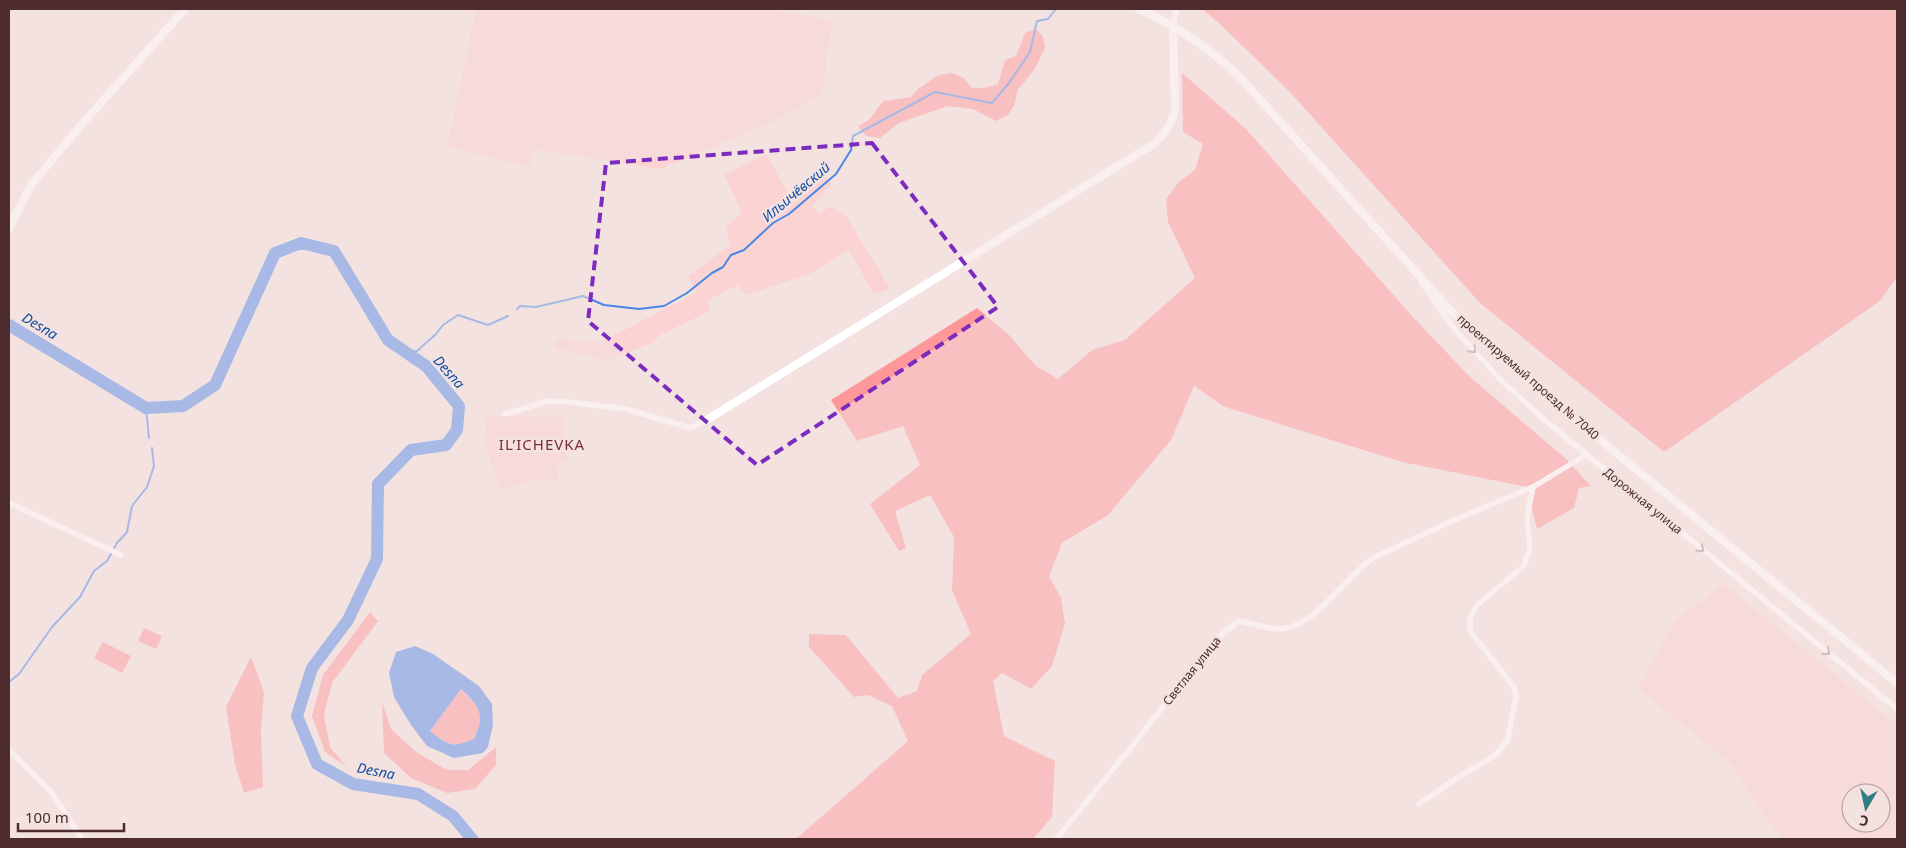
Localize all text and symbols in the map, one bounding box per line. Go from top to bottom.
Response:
water label: Ильичёвский [758,157,834,226]
water label: Desna [19,308,62,344]
street label: проектируемый проезд № 7040 [1454,310,1603,443]
one-way arrow [1467,345,1476,354]
water label: Desna [429,351,469,392]
district label: IL’ICHEVKA [499,434,585,454]
street label: Дорожная улица [1600,463,1686,538]
one-way arrow [1695,543,1704,551]
street label: Светлая улица [1159,633,1225,709]
one-way arrow [1821,646,1830,654]
water label: Desna [355,758,397,784]
north arrow [1841,783,1891,833]
scale bar [18,800,124,832]
text: 100 m [25,807,69,827]
text: С [1858,811,1870,831]

